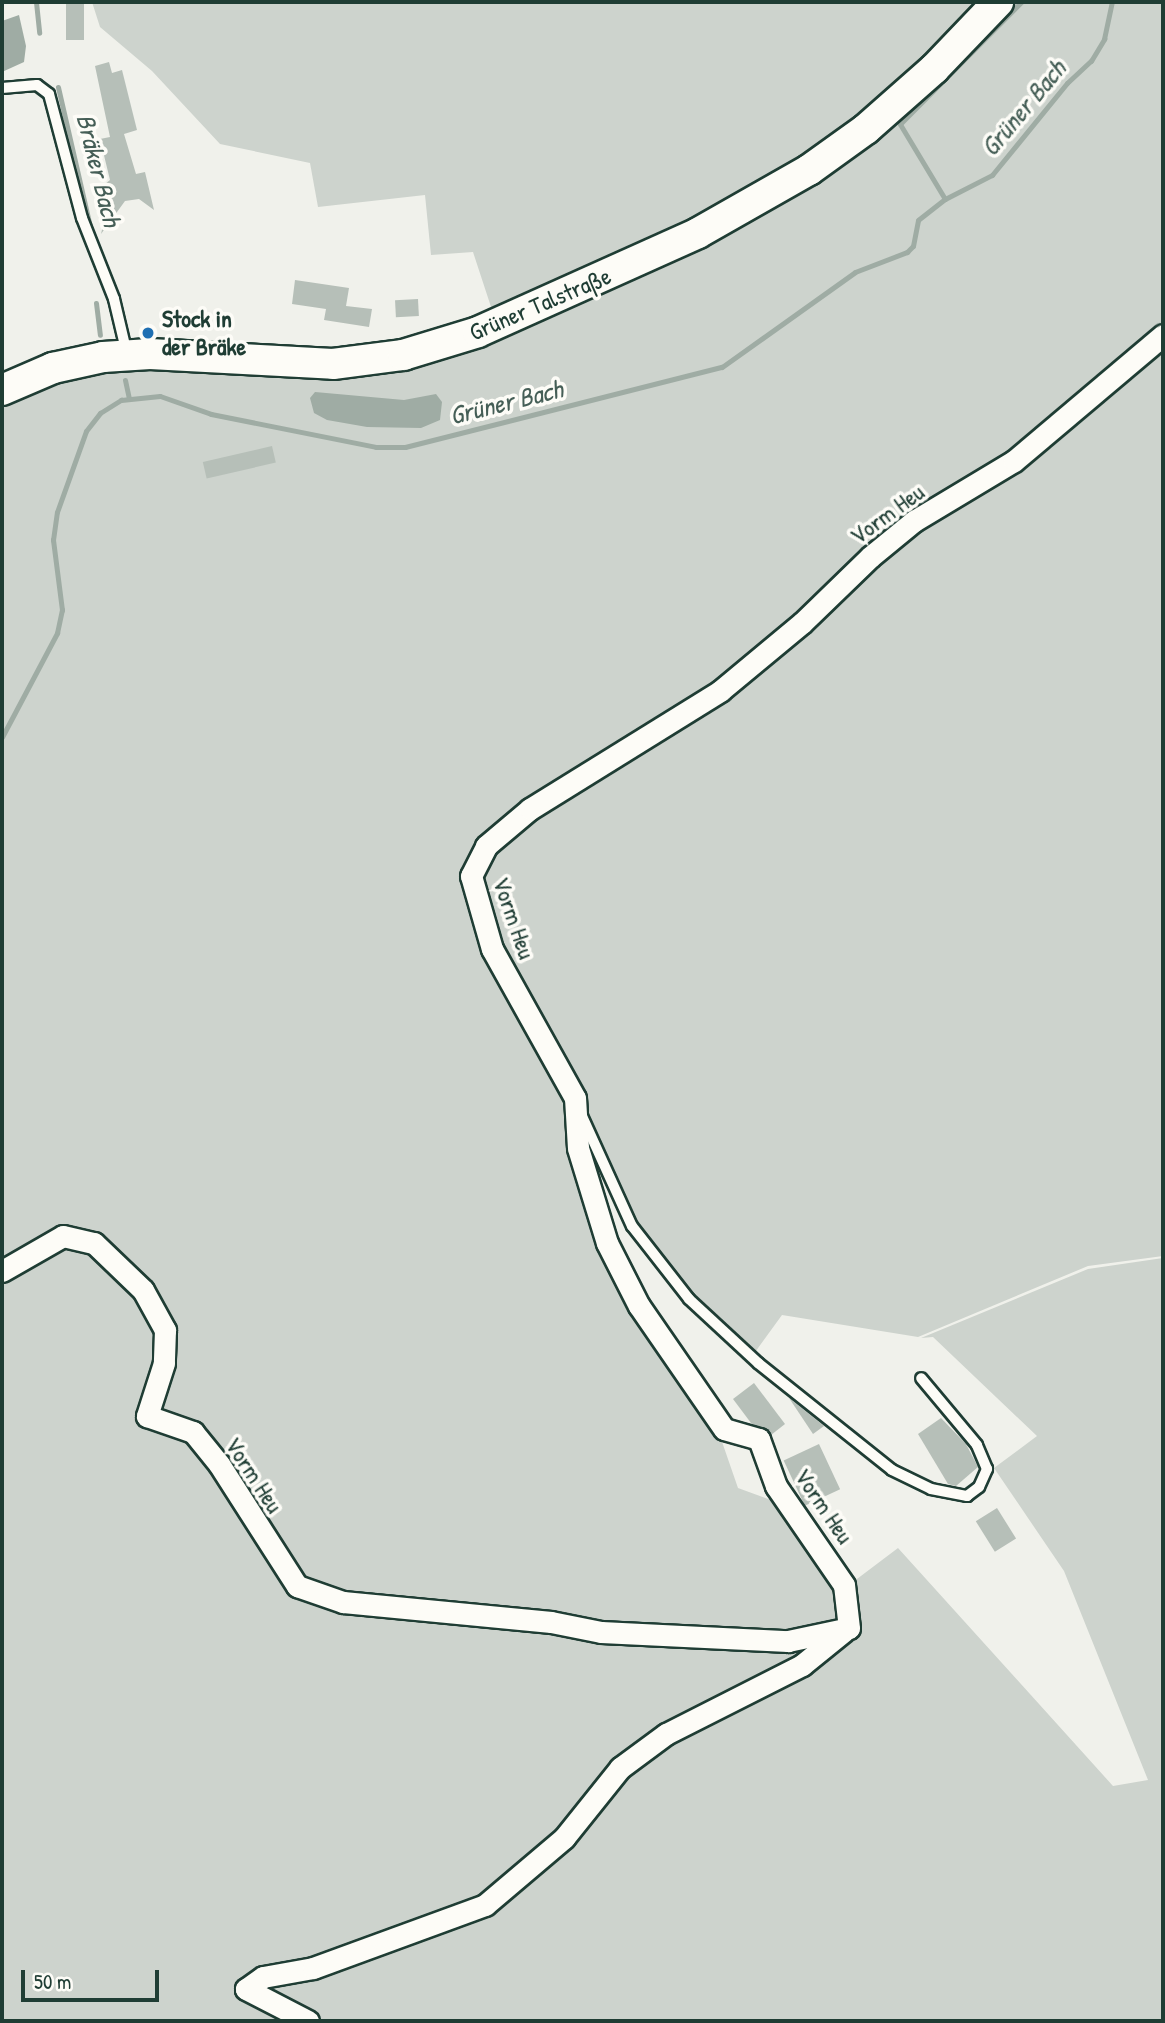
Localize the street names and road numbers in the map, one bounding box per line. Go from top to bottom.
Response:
street label: Grüner Talstraße [465,261,615,347]
street label: Vorm Heu [844,477,930,551]
street label: Vorm Heu [487,873,541,963]
street label: Vorm Heu [219,1432,289,1518]
street label: Vorm Heu [788,1463,860,1549]

